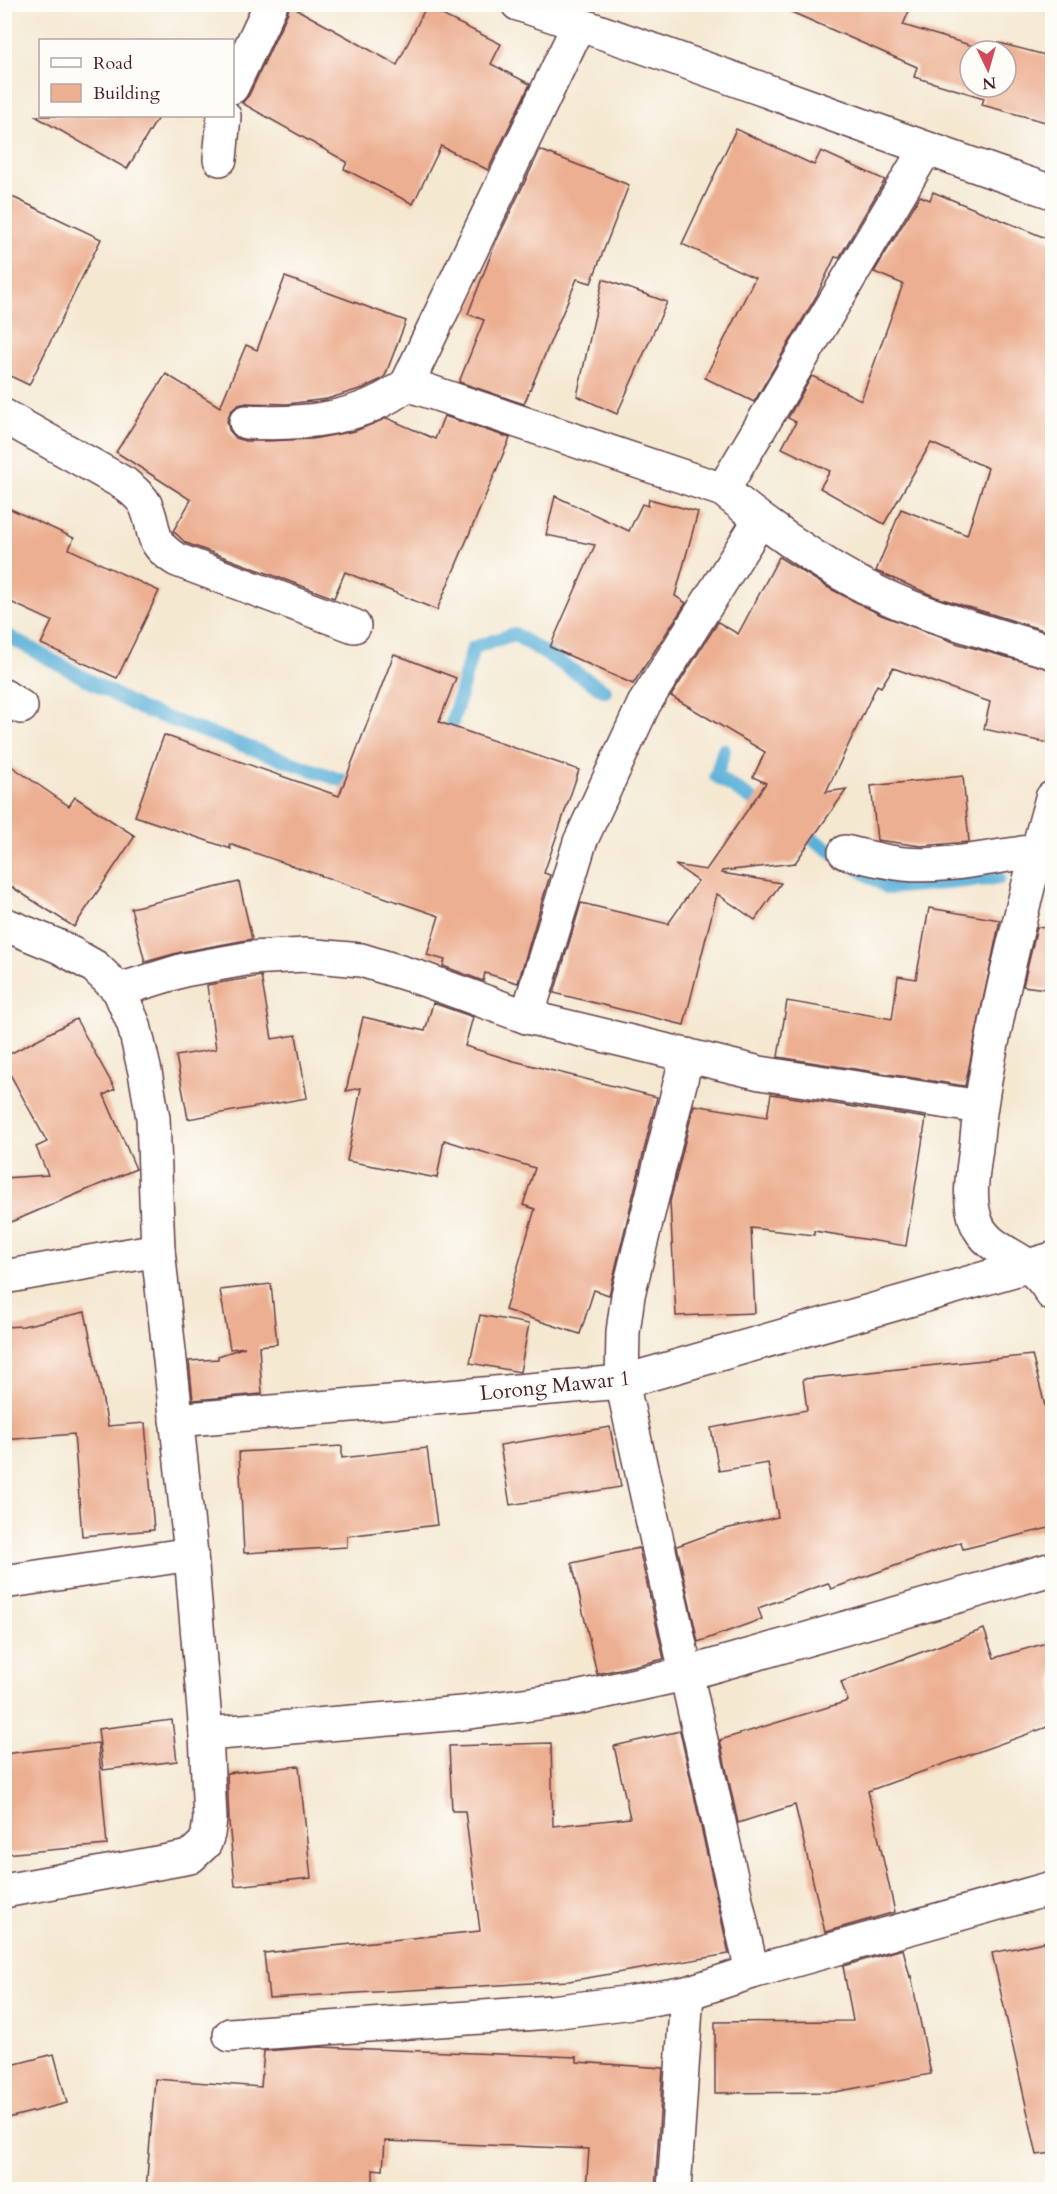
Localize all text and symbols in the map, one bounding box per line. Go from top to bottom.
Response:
legend [39,39,234,117]
north arrow [958,39,1018,99]
text: Road [93,51,133,76]
text: N [981,71,997,95]
text: Building [93,81,161,106]
street label: Lorong Mawar 1 [478,1364,632,1408]

